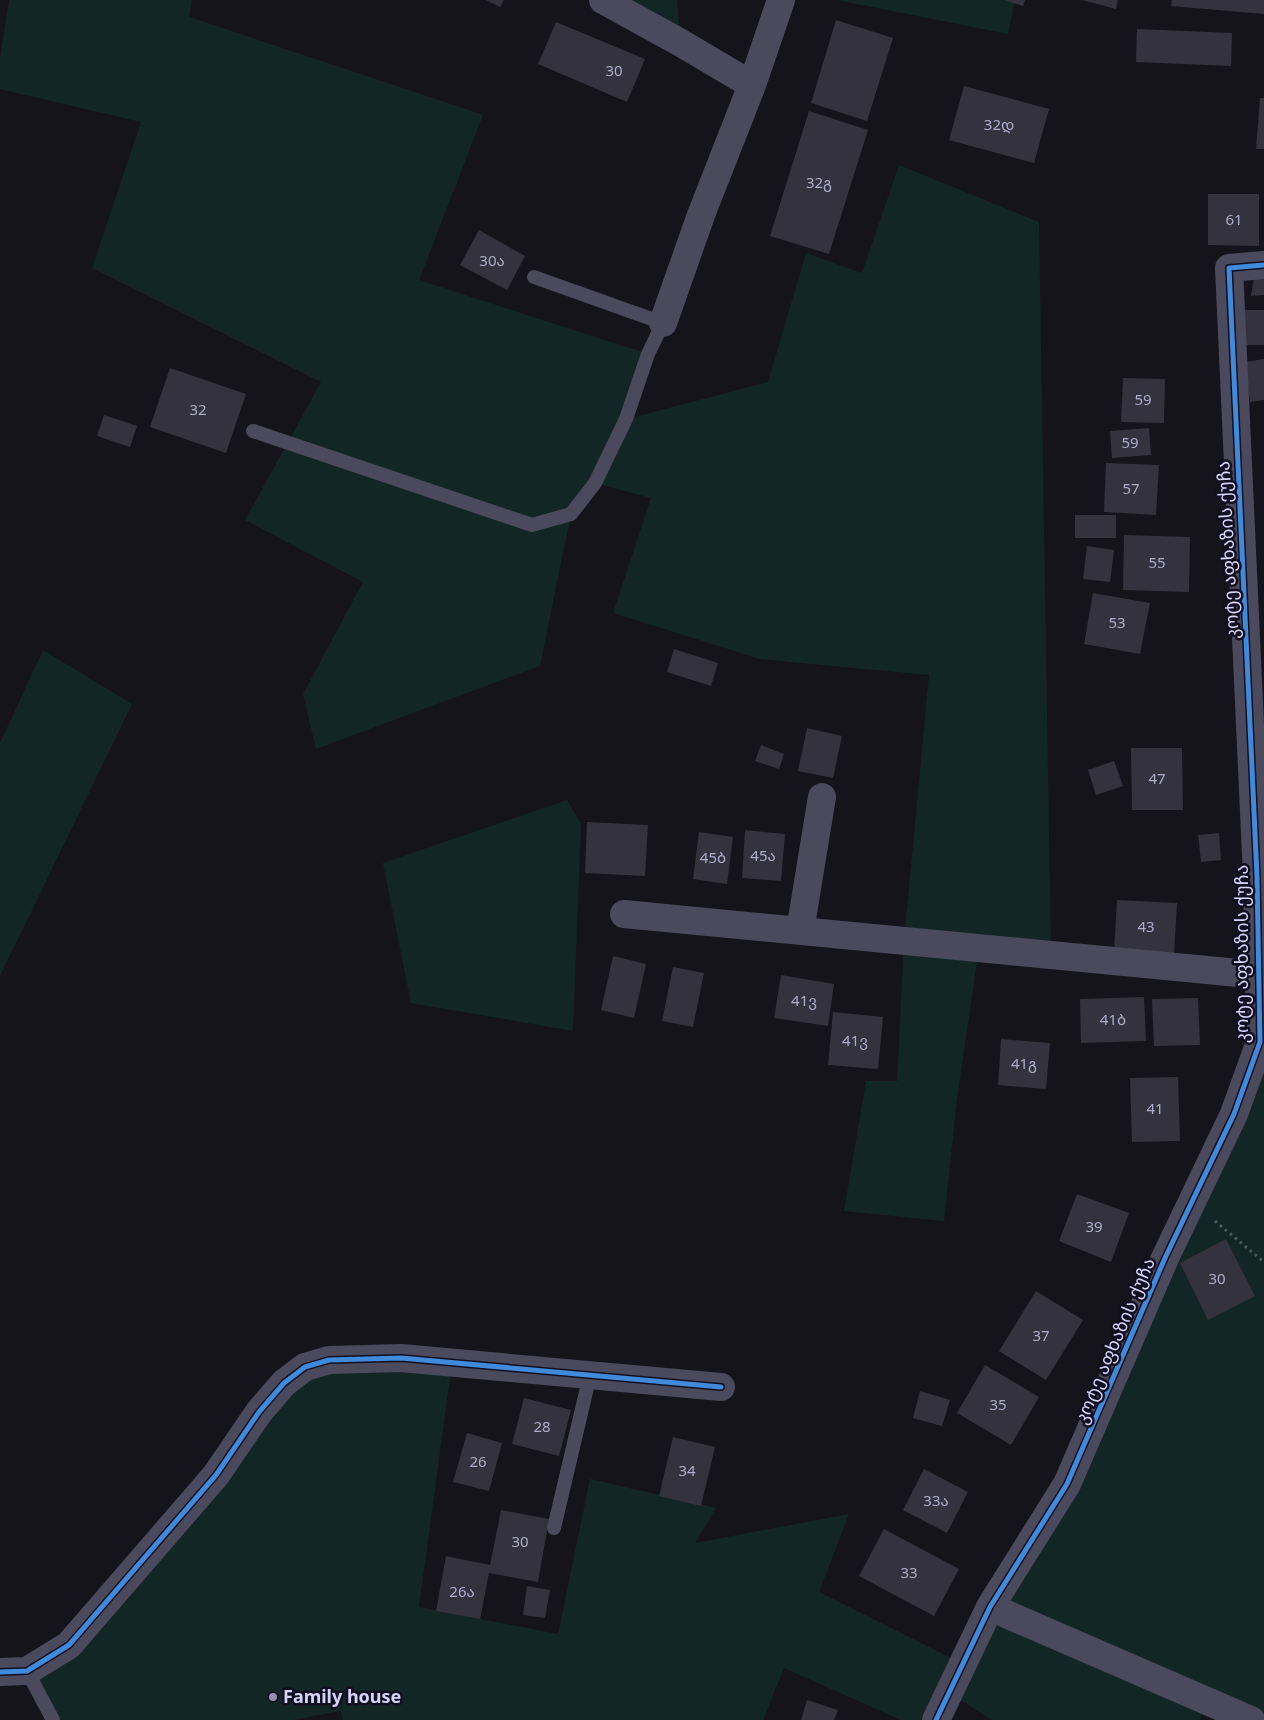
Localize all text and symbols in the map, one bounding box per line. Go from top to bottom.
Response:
house number: 30 [605,60,623,80]
house number: 32დ [984,114,1014,134]
house number: 32გ [806,172,832,192]
house number: 61 [1225,209,1243,229]
house number: 30ა [479,250,505,270]
house number: 59 [1134,389,1152,409]
house number: 32 [189,399,207,419]
house number: 59 [1121,432,1139,452]
street label: კოტე აფხაზის ქუჩა [1210,460,1244,640]
house number: 57 [1122,478,1140,498]
house number: 55 [1148,552,1166,572]
house number: 53 [1108,612,1126,632]
house number: 47 [1148,768,1166,788]
house number: 45ა [750,845,776,865]
house number: 45ბ [700,847,726,867]
street label: კოტე აფხაზის ქუჩა [1229,865,1253,1043]
house number: 43 [1137,916,1155,936]
house number: 41ვ [791,990,817,1010]
house number: 41ბ [1100,1009,1126,1029]
house number: 41ვ [842,1030,868,1050]
house number: 41გ [1011,1053,1037,1073]
house number: 41 [1146,1098,1164,1118]
house number: 39 [1085,1216,1103,1236]
street label: კოტე აფხაზის ქუჩა [1068,1254,1160,1428]
house number: 30 [1208,1268,1226,1288]
house number: 37 [1032,1325,1050,1345]
house number: 35 [989,1394,1007,1414]
house number: 28 [533,1416,551,1436]
house number: 26 [469,1451,487,1471]
house number: 34 [678,1460,696,1480]
house number: 33ა [923,1490,949,1510]
house number: 30 [511,1531,529,1551]
house number: 33 [900,1562,918,1582]
house number: 26ა [449,1581,475,1601]
place label: Family house [283,1684,401,1708]
marker: Family house [267,1691,279,1703]

